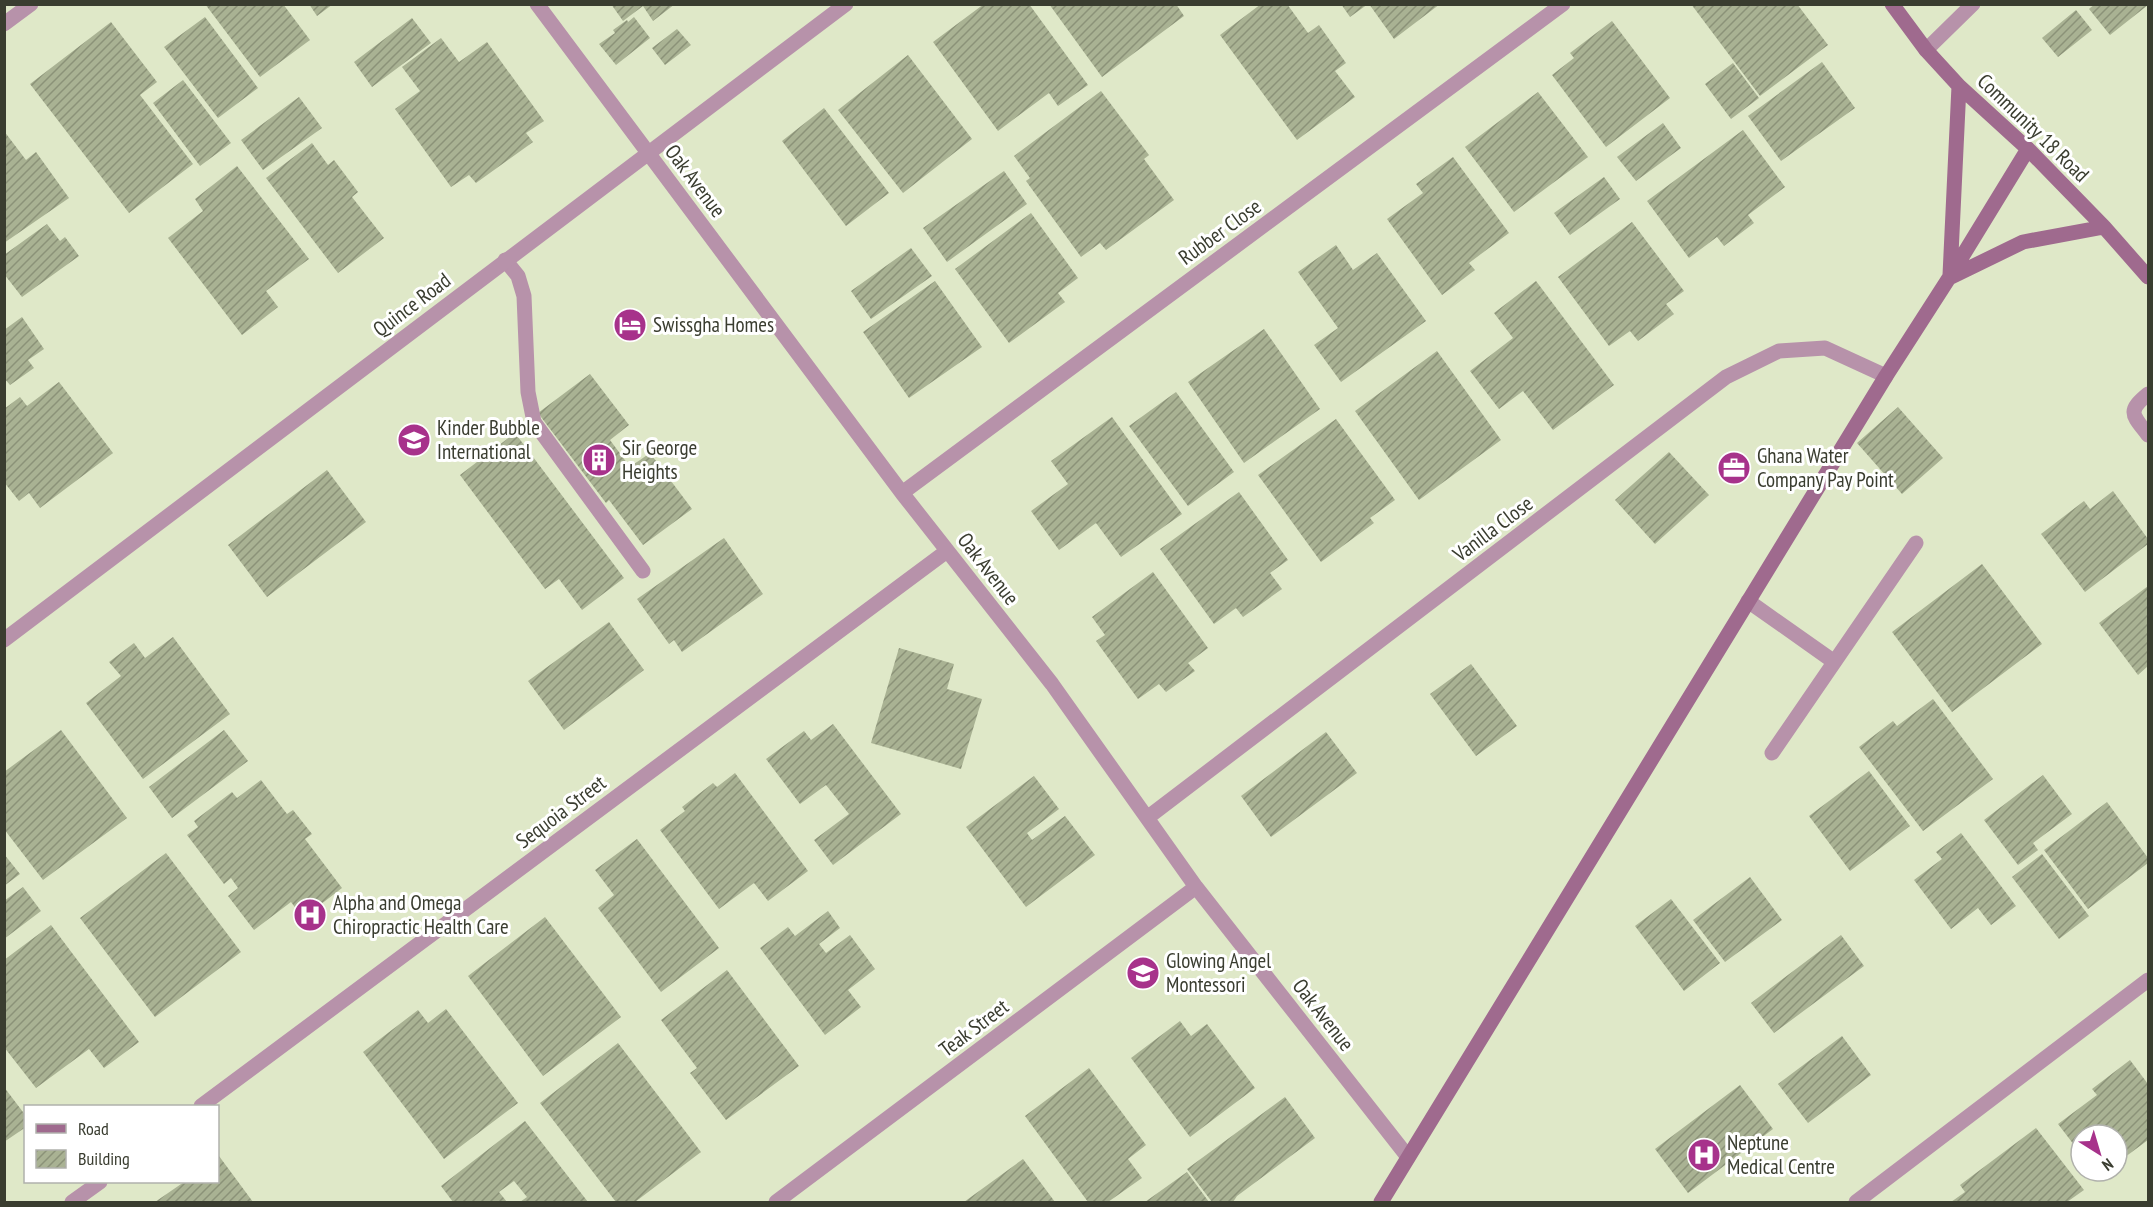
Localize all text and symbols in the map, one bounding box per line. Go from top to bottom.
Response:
street label: Community 18 Road [1972,68,2095,188]
street label: Oak Avenue [659,139,732,223]
street label: Rubber Close [1173,193,1266,271]
street label: Quince Road [367,267,456,343]
hotel icon: Swissgha Homes [612,307,648,343]
place label: Swissgha Homes [653,311,774,338]
place label: Kinder Bubble International [437,414,540,465]
school or university icon: Kinder Bubble International [396,422,432,458]
place label: Sir George Heights [622,434,697,485]
building icon: Sir George Heights [581,442,617,478]
place label: Ghana Water Company Pay Point [1757,442,1894,493]
office icon: Ghana Water Company Pay Point [1716,450,1752,486]
street label: Vanilla Close [1447,490,1538,568]
street label: Oak Avenue [952,527,1025,610]
street label: Sequoia Street [510,769,611,854]
place label: Alpha and Omega Chiropractic Health Care [333,889,509,940]
hospital icon: Alpha and Omega Chiropractic Health Care [292,897,328,933]
place label: Glowing Angel Montessori [1166,947,1271,998]
school or university icon: Glowing Angel Montessori [1125,955,1161,991]
street label: Oak Avenue [1287,973,1360,1056]
street label: Teak Street [934,993,1014,1062]
legend [24,1105,219,1183]
text: Road [78,1117,109,1140]
north arrow [2069,1123,2129,1183]
place label: Neptune Medical Centre [1727,1129,1835,1180]
hospital icon: Neptune Medical Centre [1686,1137,1722,1173]
text: Building [78,1147,130,1170]
text: N [2099,1154,2117,1176]

